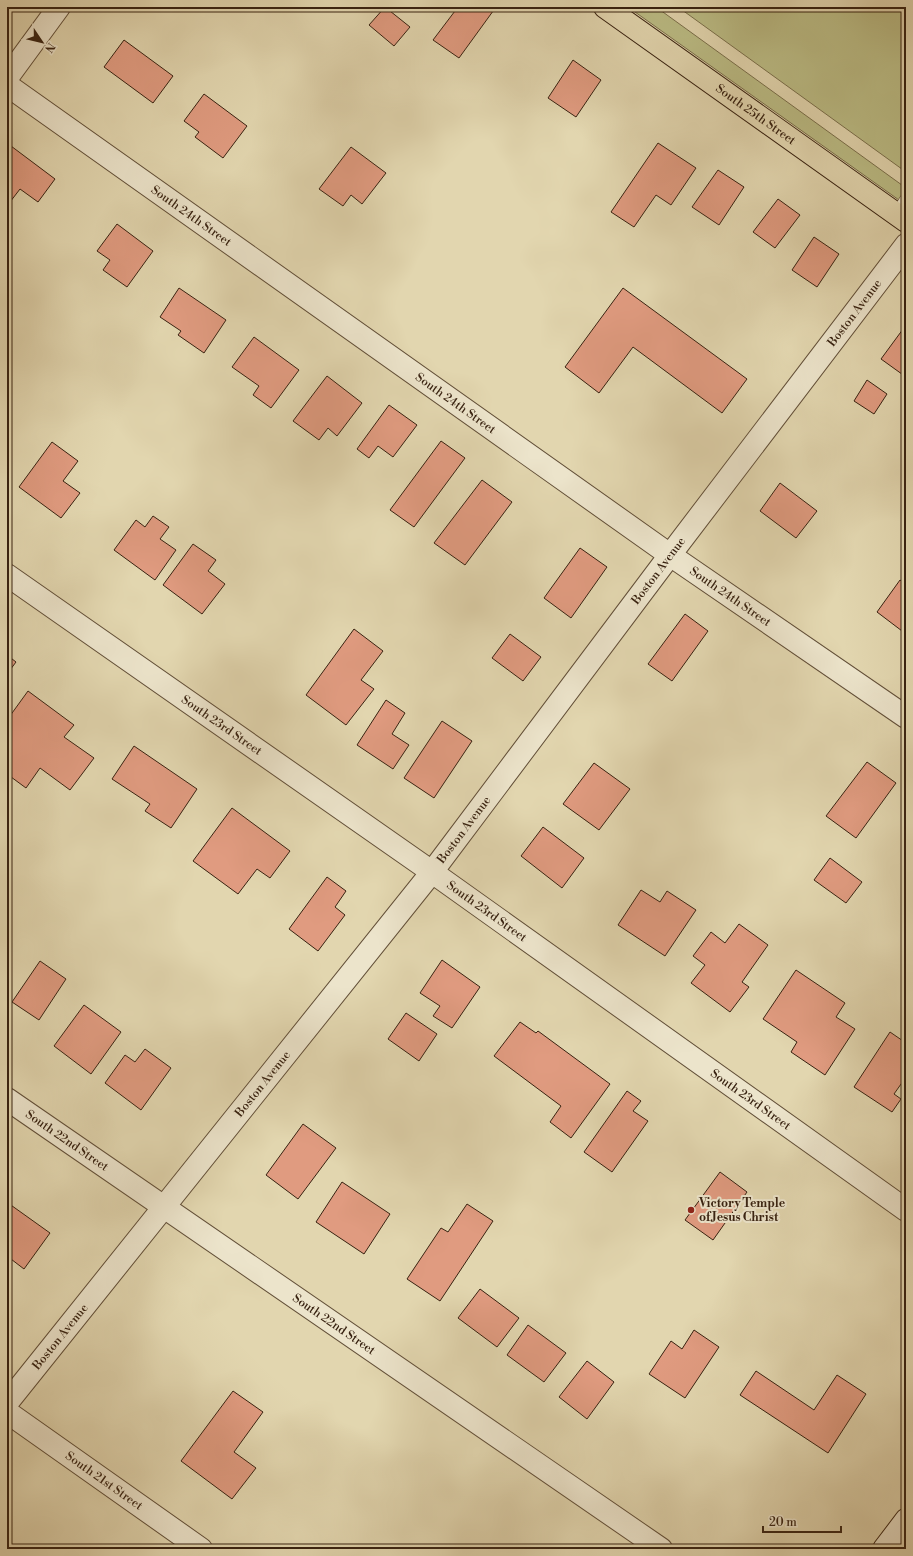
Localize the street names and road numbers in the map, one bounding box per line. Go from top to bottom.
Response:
street label: South 25th Street [713,81,799,149]
street label: South 24th Street [148,182,235,250]
street label: Boston Avenue [824,276,885,350]
street label: South 24th Street [412,370,499,438]
street label: Boston Avenue [628,534,689,608]
street label: South 24th Street [687,564,774,630]
street label: South 23rd Street [178,692,265,759]
street label: Boston Avenue [433,793,494,868]
street label: South 23rd Street [444,878,530,946]
street label: Boston Avenue [231,1048,294,1121]
street label: South 23rd Street [707,1066,794,1134]
street label: South 22nd Street [23,1107,112,1175]
street label: South 22nd Street [289,1291,379,1359]
street label: Boston Avenue [29,1301,92,1374]
street label: South 21st Street [62,1449,146,1514]

